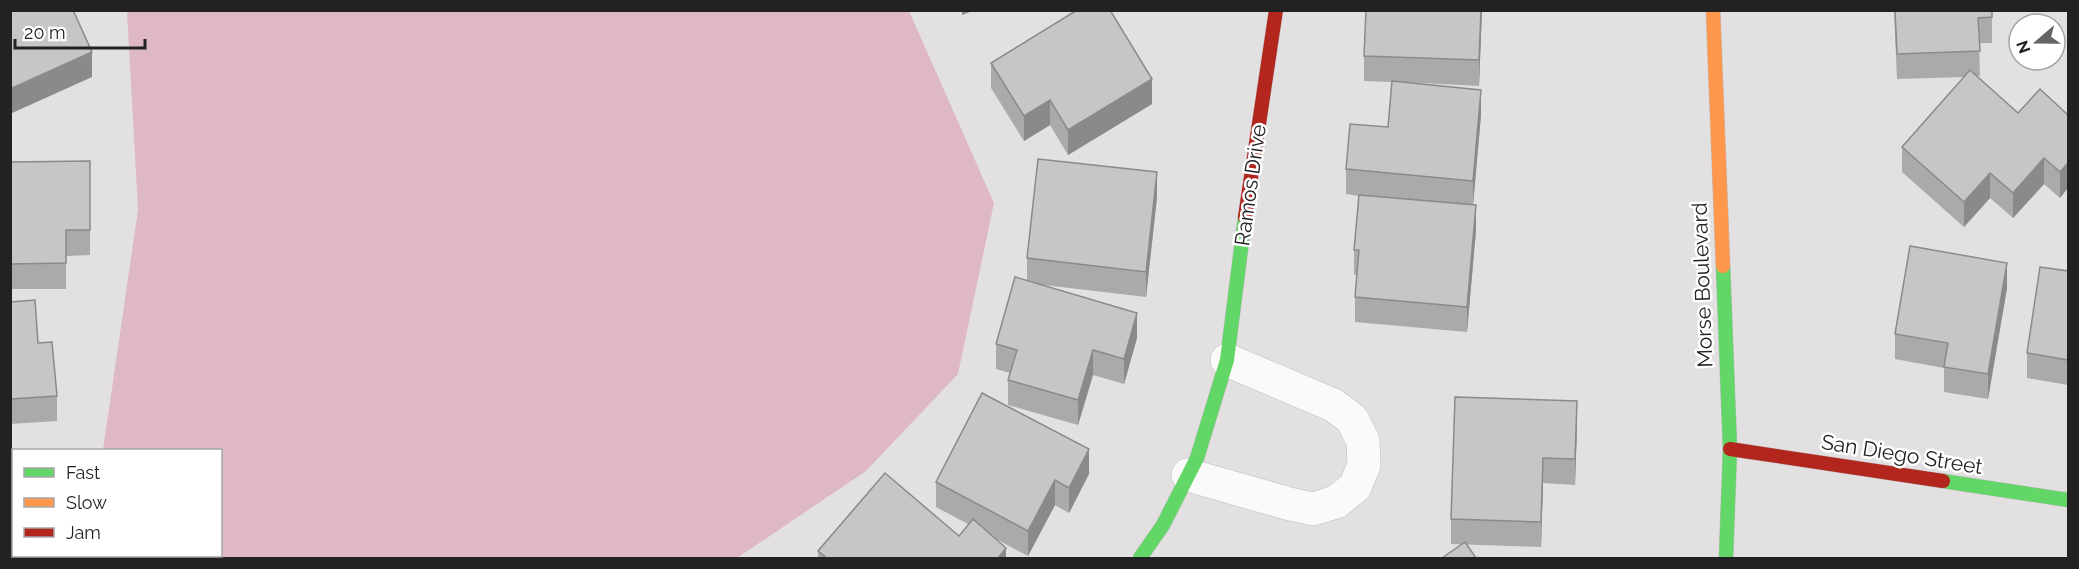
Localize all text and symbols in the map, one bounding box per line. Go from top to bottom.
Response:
scale bar [15,12,146,50]
north arrow [2007,12,2067,72]
text: 20 m [24,22,66,43]
text: N [2012,38,2034,56]
street label: Ramos Drive [1229,123,1271,247]
street label: Morse Boulevard [1687,202,1717,368]
street label: San Diego Street [1820,429,1984,479]
legend [12,449,222,557]
text: Fast [66,462,100,483]
text: Slow [66,492,107,513]
text: Jam [66,522,101,543]

